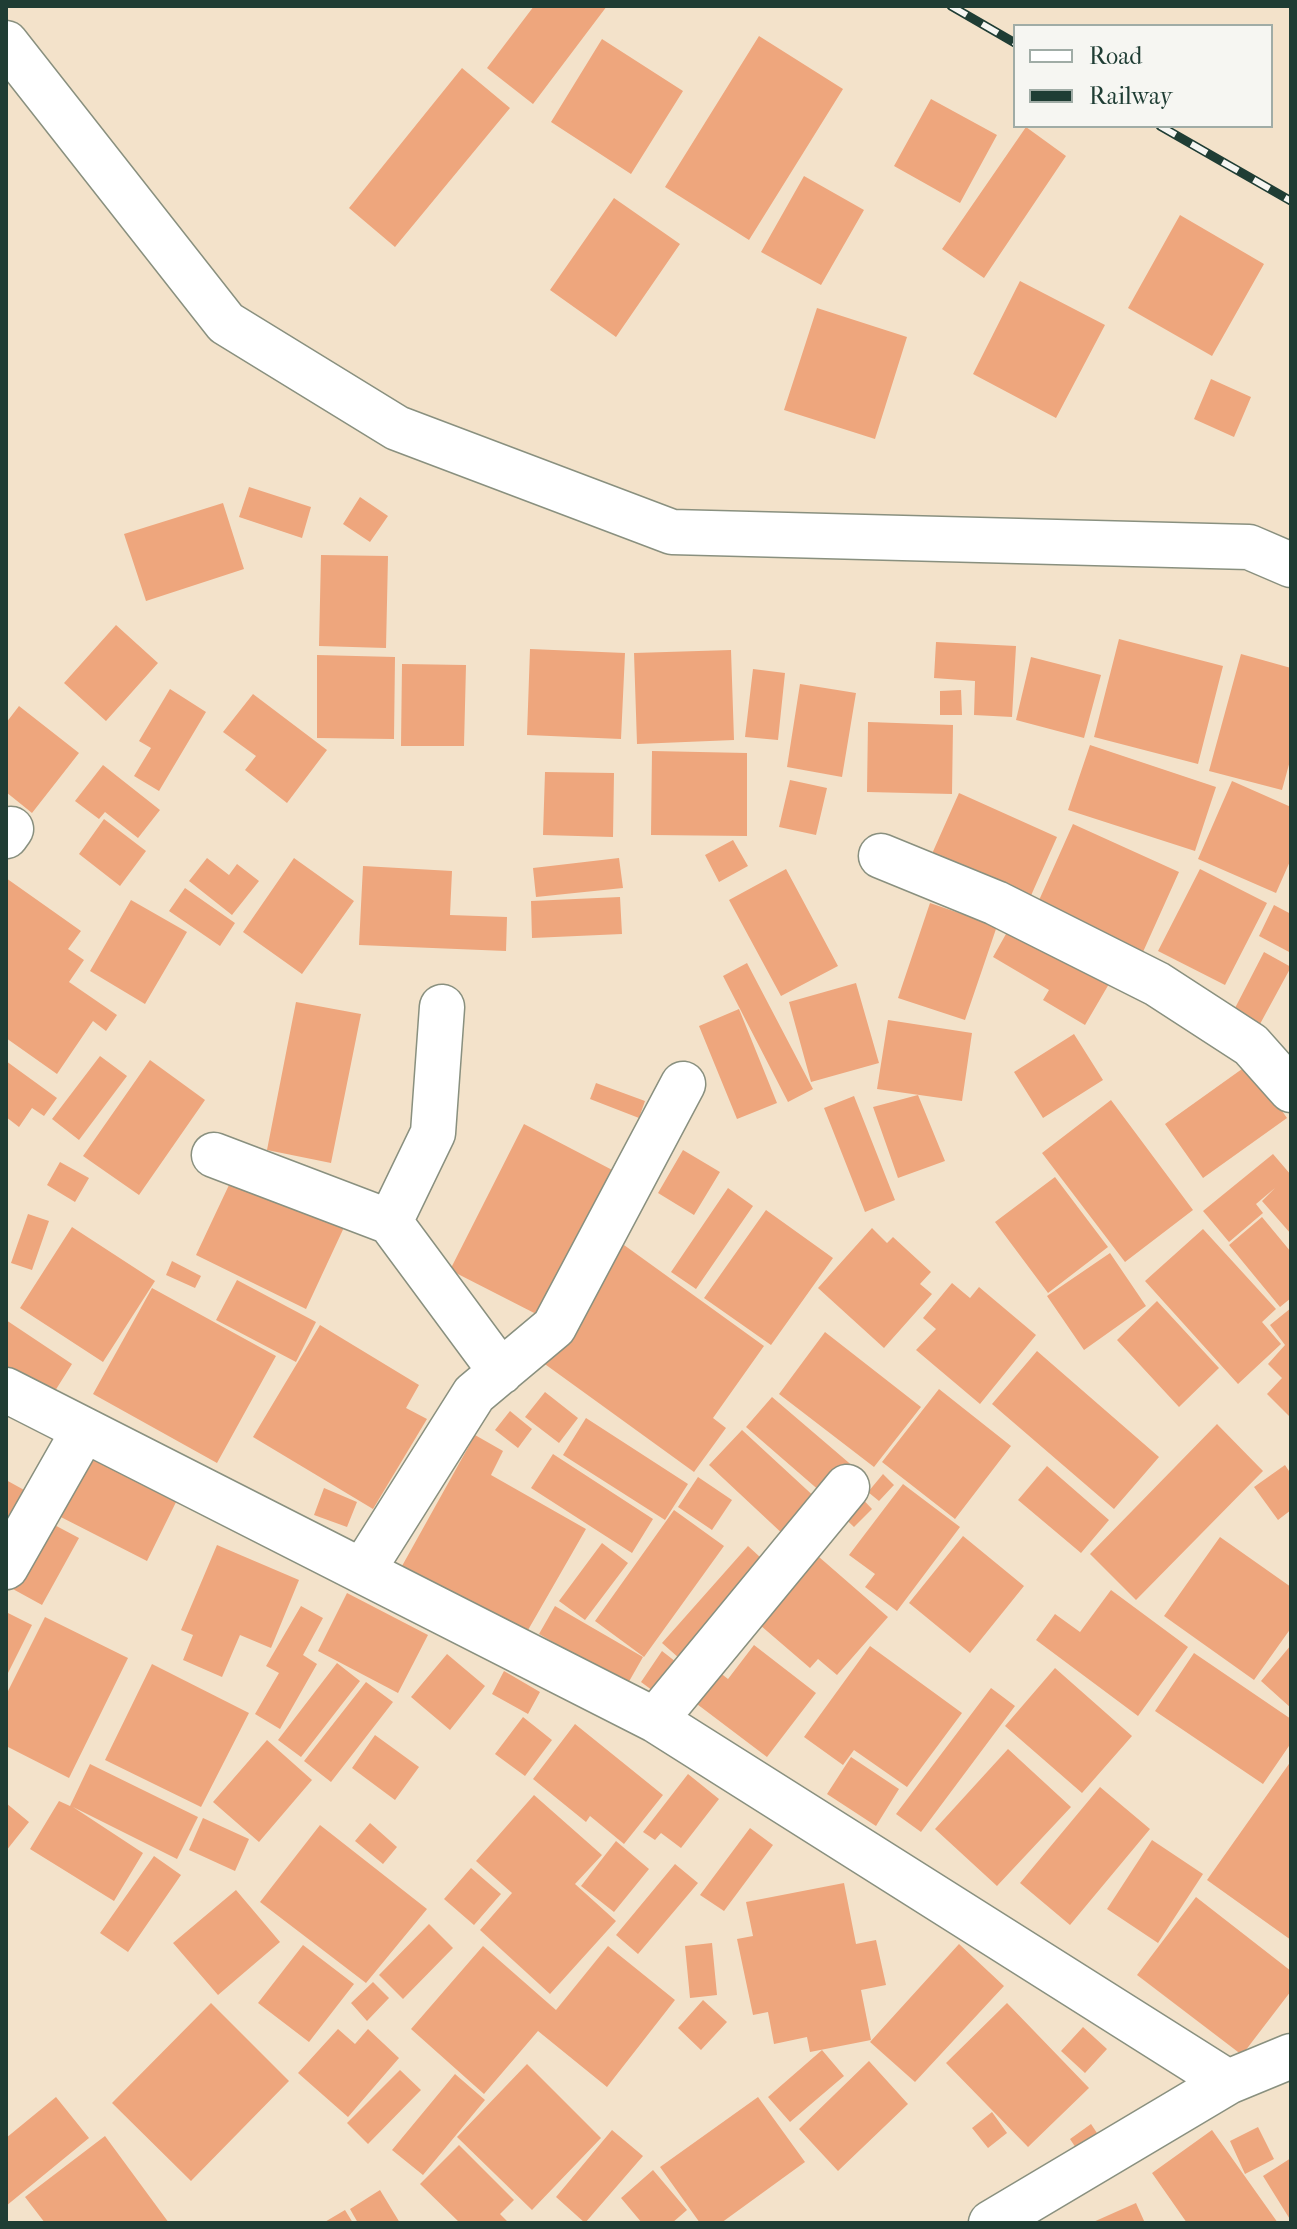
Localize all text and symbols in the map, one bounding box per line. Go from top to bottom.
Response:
legend [1013,24,1273,128]
text: Road [1089,42,1142,70]
text: Railway [1089,82,1172,110]

